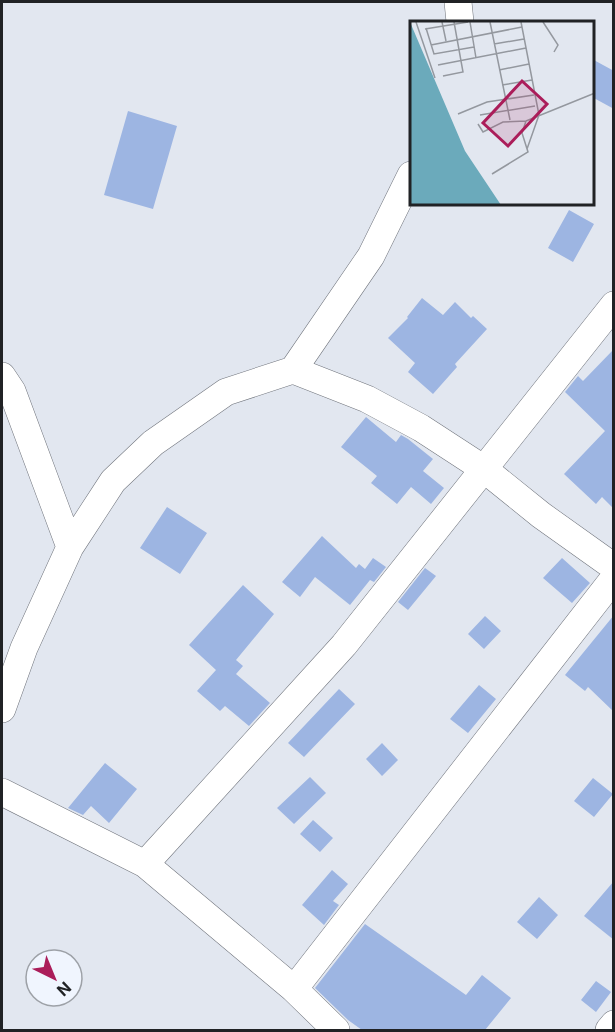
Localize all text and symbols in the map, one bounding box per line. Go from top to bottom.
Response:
inset map [410,21,594,206]
north arrow [24,948,84,1008]
text: N [53,977,76,1000]

